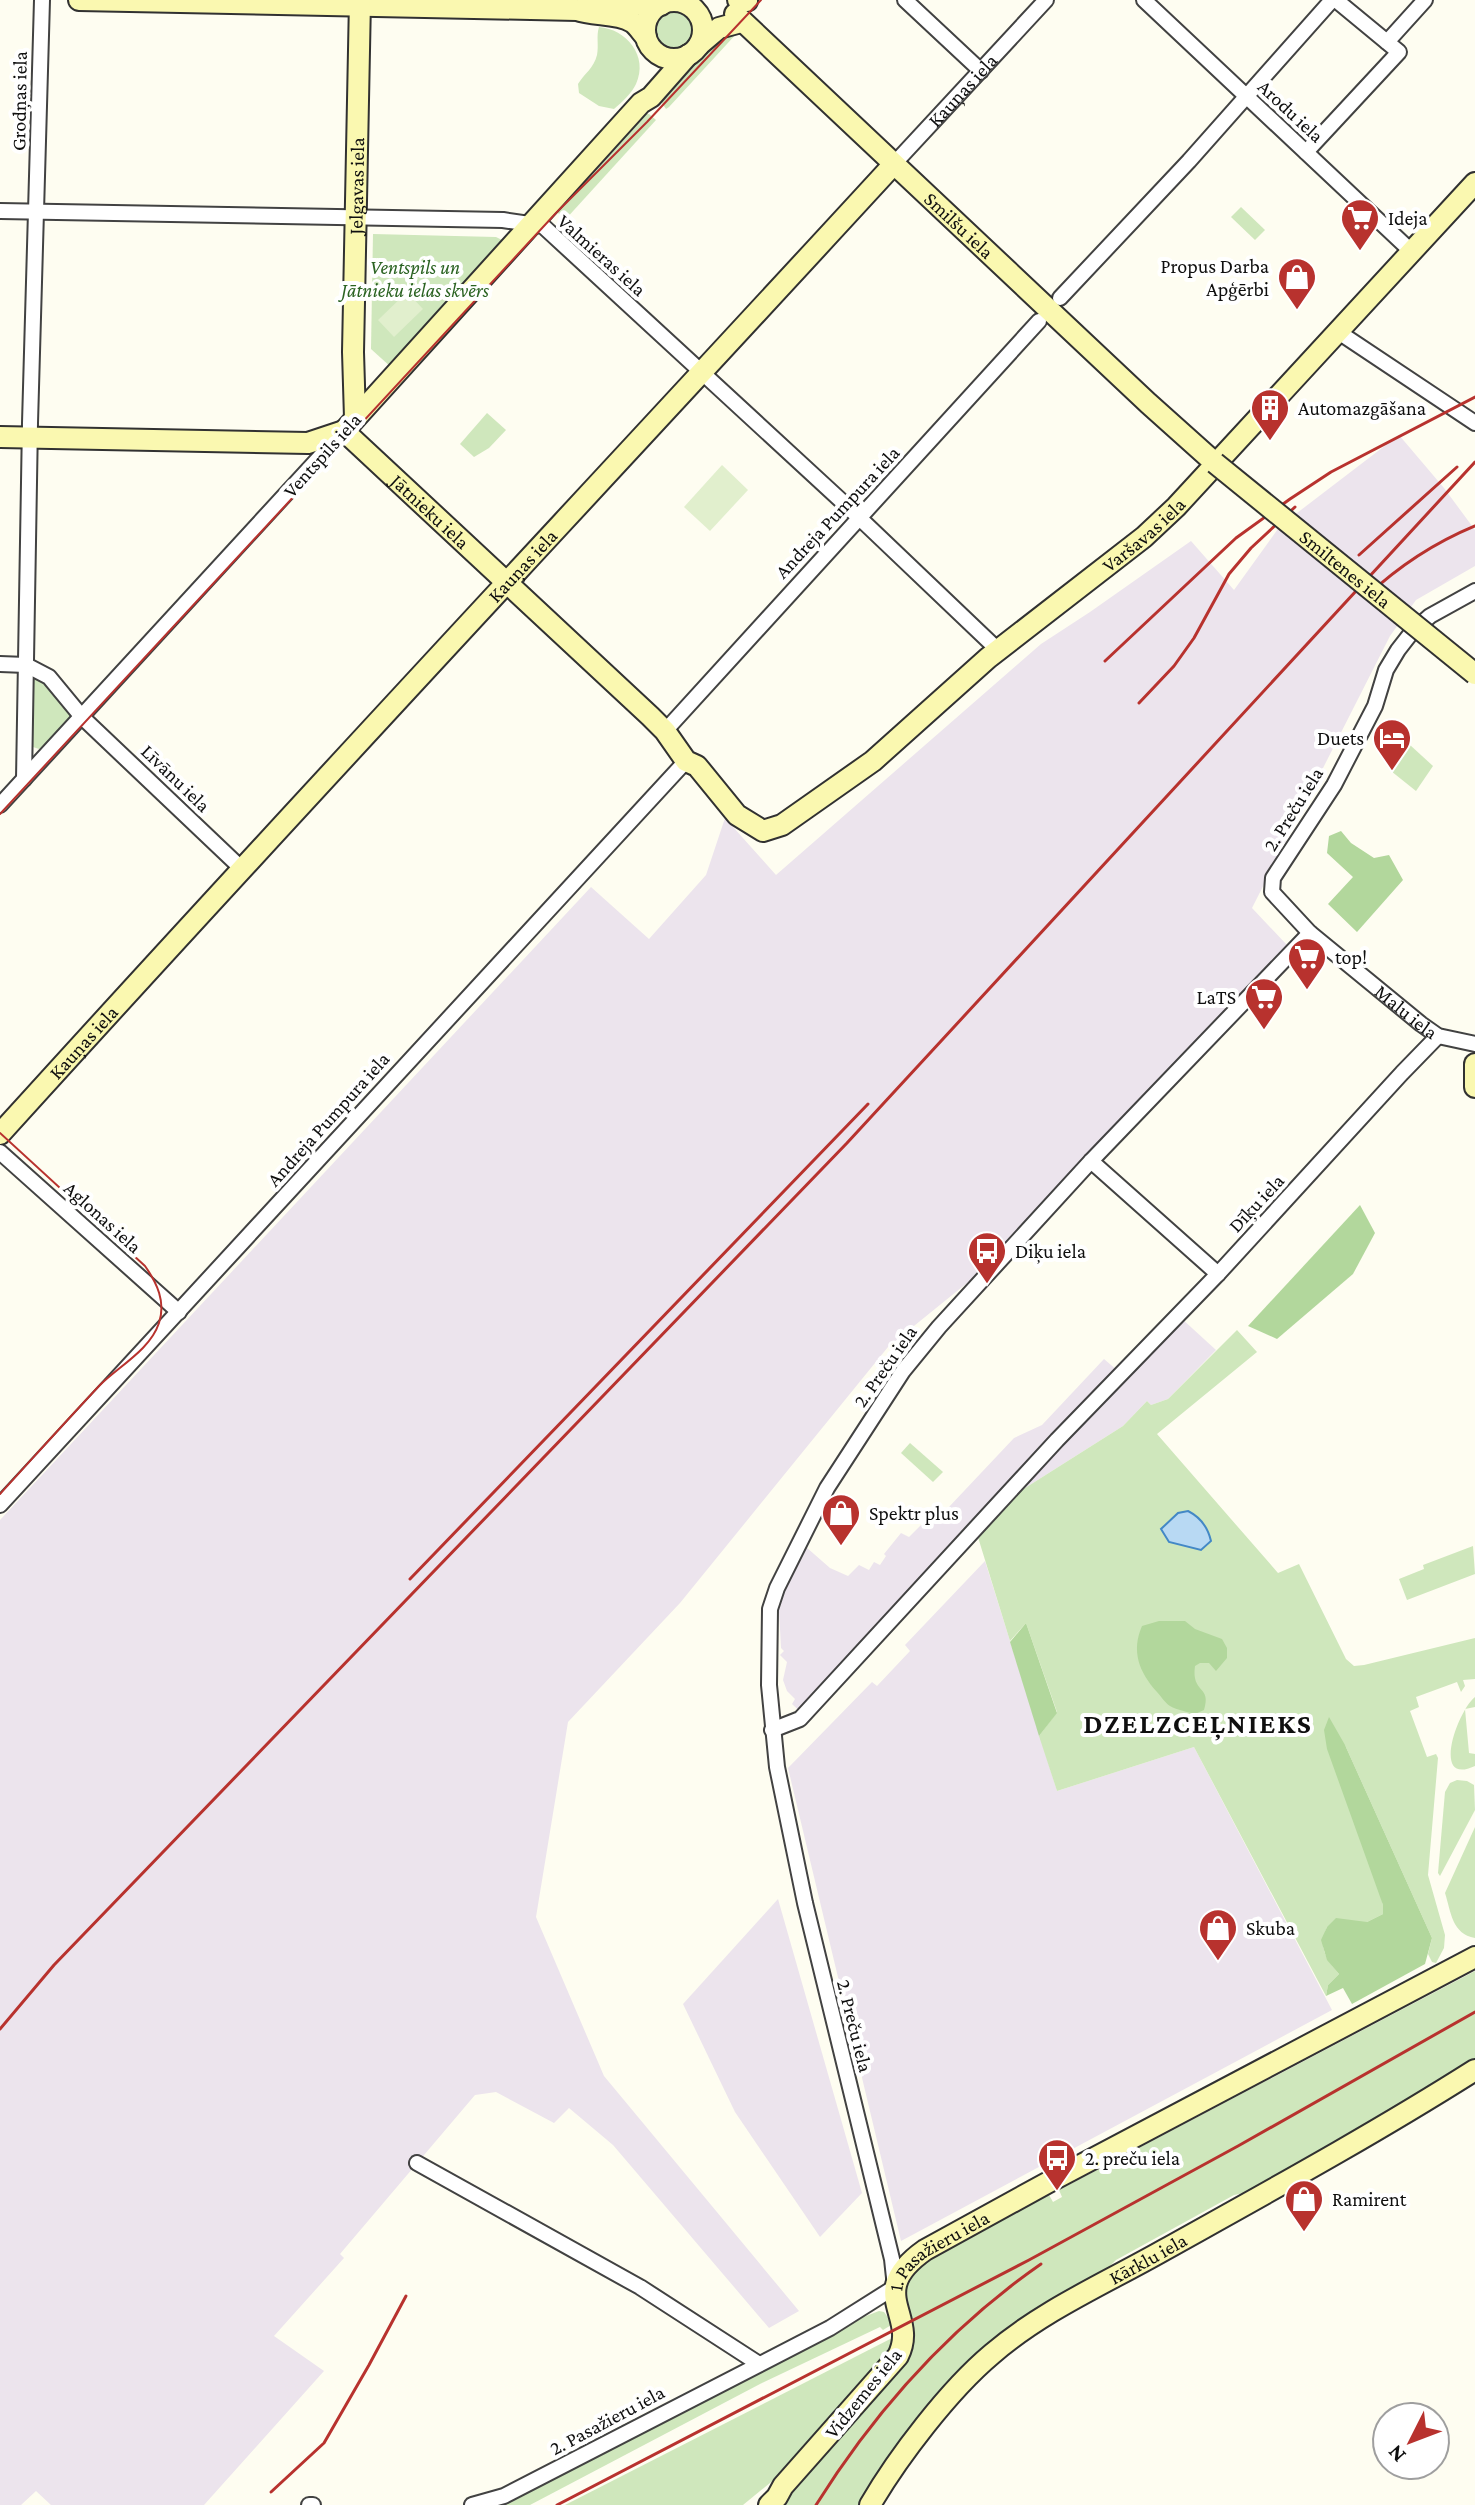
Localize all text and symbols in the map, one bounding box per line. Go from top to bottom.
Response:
street label: Kauņas iela [923,49,1001,131]
street label: Grodņas iela [7,51,33,151]
street label: Arodu iela [1254,75,1328,147]
street label: Jelgavas iela [344,137,368,237]
street label: Smilšu iela [920,187,998,263]
supermarket icon: Ideja [1339,197,1381,252]
place label: Ideja [1388,207,1428,230]
street label: Valmieras iela [553,210,651,300]
place label: Propus Darba Apģērbi [1161,255,1269,301]
park label: Ventspils un Jātnieku ielas skvērs [338,256,490,302]
shop icon: Propus Darba Apģērbi [1276,256,1318,311]
building icon: Automazgāšana [1249,387,1291,442]
place label: Automazgāšana [1298,397,1426,420]
street label: Ventspils iela [279,408,366,502]
street label: Andreja Pumpura iela [770,442,904,583]
street label: Jātnieku iela [384,468,474,553]
street label: Varšavas iela [1098,493,1190,576]
street label: Kauņas iela [483,525,562,607]
street label: Smiltenes iela [1295,525,1395,612]
hotel icon: Duets [1371,717,1413,772]
place label: Duets [1317,727,1364,749]
street label: Līvānu iela [137,740,215,816]
street label: 2. Preču iela [1259,763,1327,855]
supermarket icon: top! [1286,936,1328,991]
place label: top! [1335,946,1367,969]
supermarket icon: LaTS [1243,976,1285,1031]
street label: Malu iela [1371,980,1442,1043]
place label: LaTS [1197,986,1236,1008]
street label: Kauņas iela [44,1001,122,1083]
street label: Andreja Pumpura iela [262,1048,395,1191]
street label: Dīķu iela [1224,1170,1290,1238]
street label: Aglonas iela [59,1177,146,1258]
bus stop icon: Diķu iela [966,1230,1008,1285]
place label: Diķu iela [1015,1240,1086,1264]
street label: 2. Preču iela [849,1321,921,1411]
shop icon: Spektr plus [820,1492,862,1547]
place label: Spektr plus [869,1502,959,1525]
district label: DZELZCEĻNIEKS [1083,1708,1313,1741]
shop icon: Skuba [1197,1907,1239,1962]
place label: Skuba [1246,1917,1295,1939]
street label: 2. Preču iela [833,1977,877,2075]
bus stop icon: 2. preču iela [1036,2137,1078,2192]
place label: 2. preču iela [1085,2147,1180,2170]
shop icon: Ramirent [1283,2178,1325,2233]
place label: Ramirent [1332,2188,1407,2210]
street label: 1. Pasažieru iela [884,2206,993,2292]
street label: Kārklu iela [1105,2229,1191,2289]
street label: Vidzemes iela [820,2344,906,2442]
street label: 2. Pasažieru iela [546,2381,668,2459]
north arrow [1371,2401,1451,2481]
text: N [1382,2440,1411,2468]

